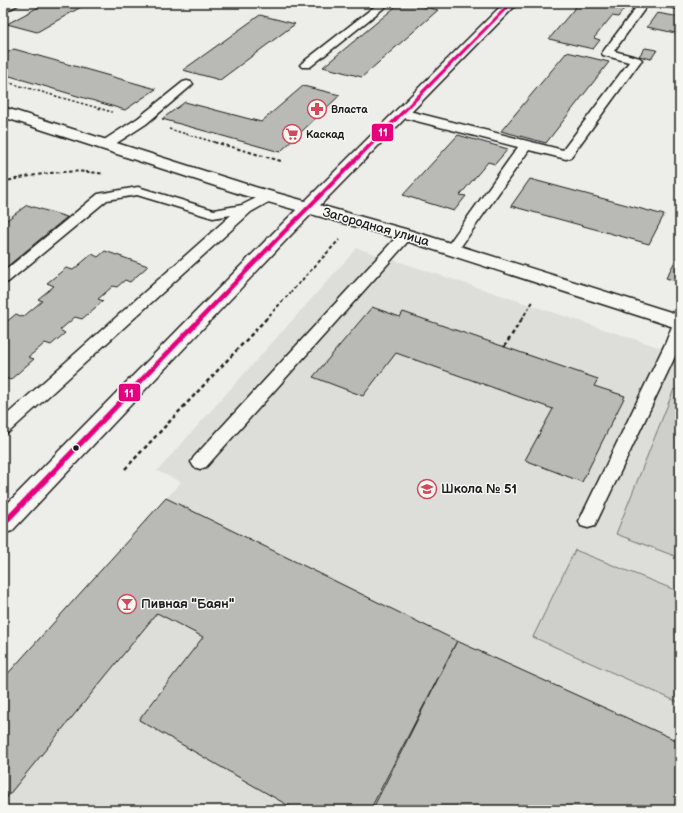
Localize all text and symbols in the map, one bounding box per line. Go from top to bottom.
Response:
pharmacy icon: Власта [306,98,328,120]
place label: Власта [331,103,368,116]
supermarket icon: Каскад [281,123,303,145]
line badge: 11 [371,123,394,142]
text: 11 [378,126,388,139]
place label: Каскад [306,128,345,141]
street label: Загородная улица [321,204,431,250]
line badge: 11 [118,383,141,402]
text: 11 [124,387,134,400]
unlabelled marker [71,443,81,453]
school or university icon: Школа № 51 [416,478,438,500]
place label: Школа № 51 [441,481,517,497]
bar icon: Пивная "Баян" [116,593,138,615]
place label: Пивная "Баян" [141,596,235,612]

